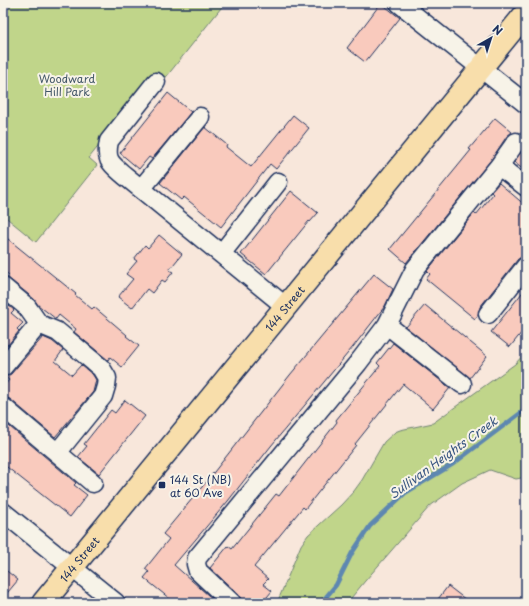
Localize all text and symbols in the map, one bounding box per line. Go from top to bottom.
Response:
north arrow [471,18,511,58]
text: N [489,20,507,39]
park label: Woodward Hill Park [39,70,96,100]
street label: 144 Street [260,281,309,335]
water label: Sullivan Heights Creek [385,411,501,502]
place label: 144 St (NB) at 60 Ave [170,471,231,501]
marker: 144 St (NB) at 60 Ave [157,480,167,490]
street label: 144 Street [55,532,103,585]

